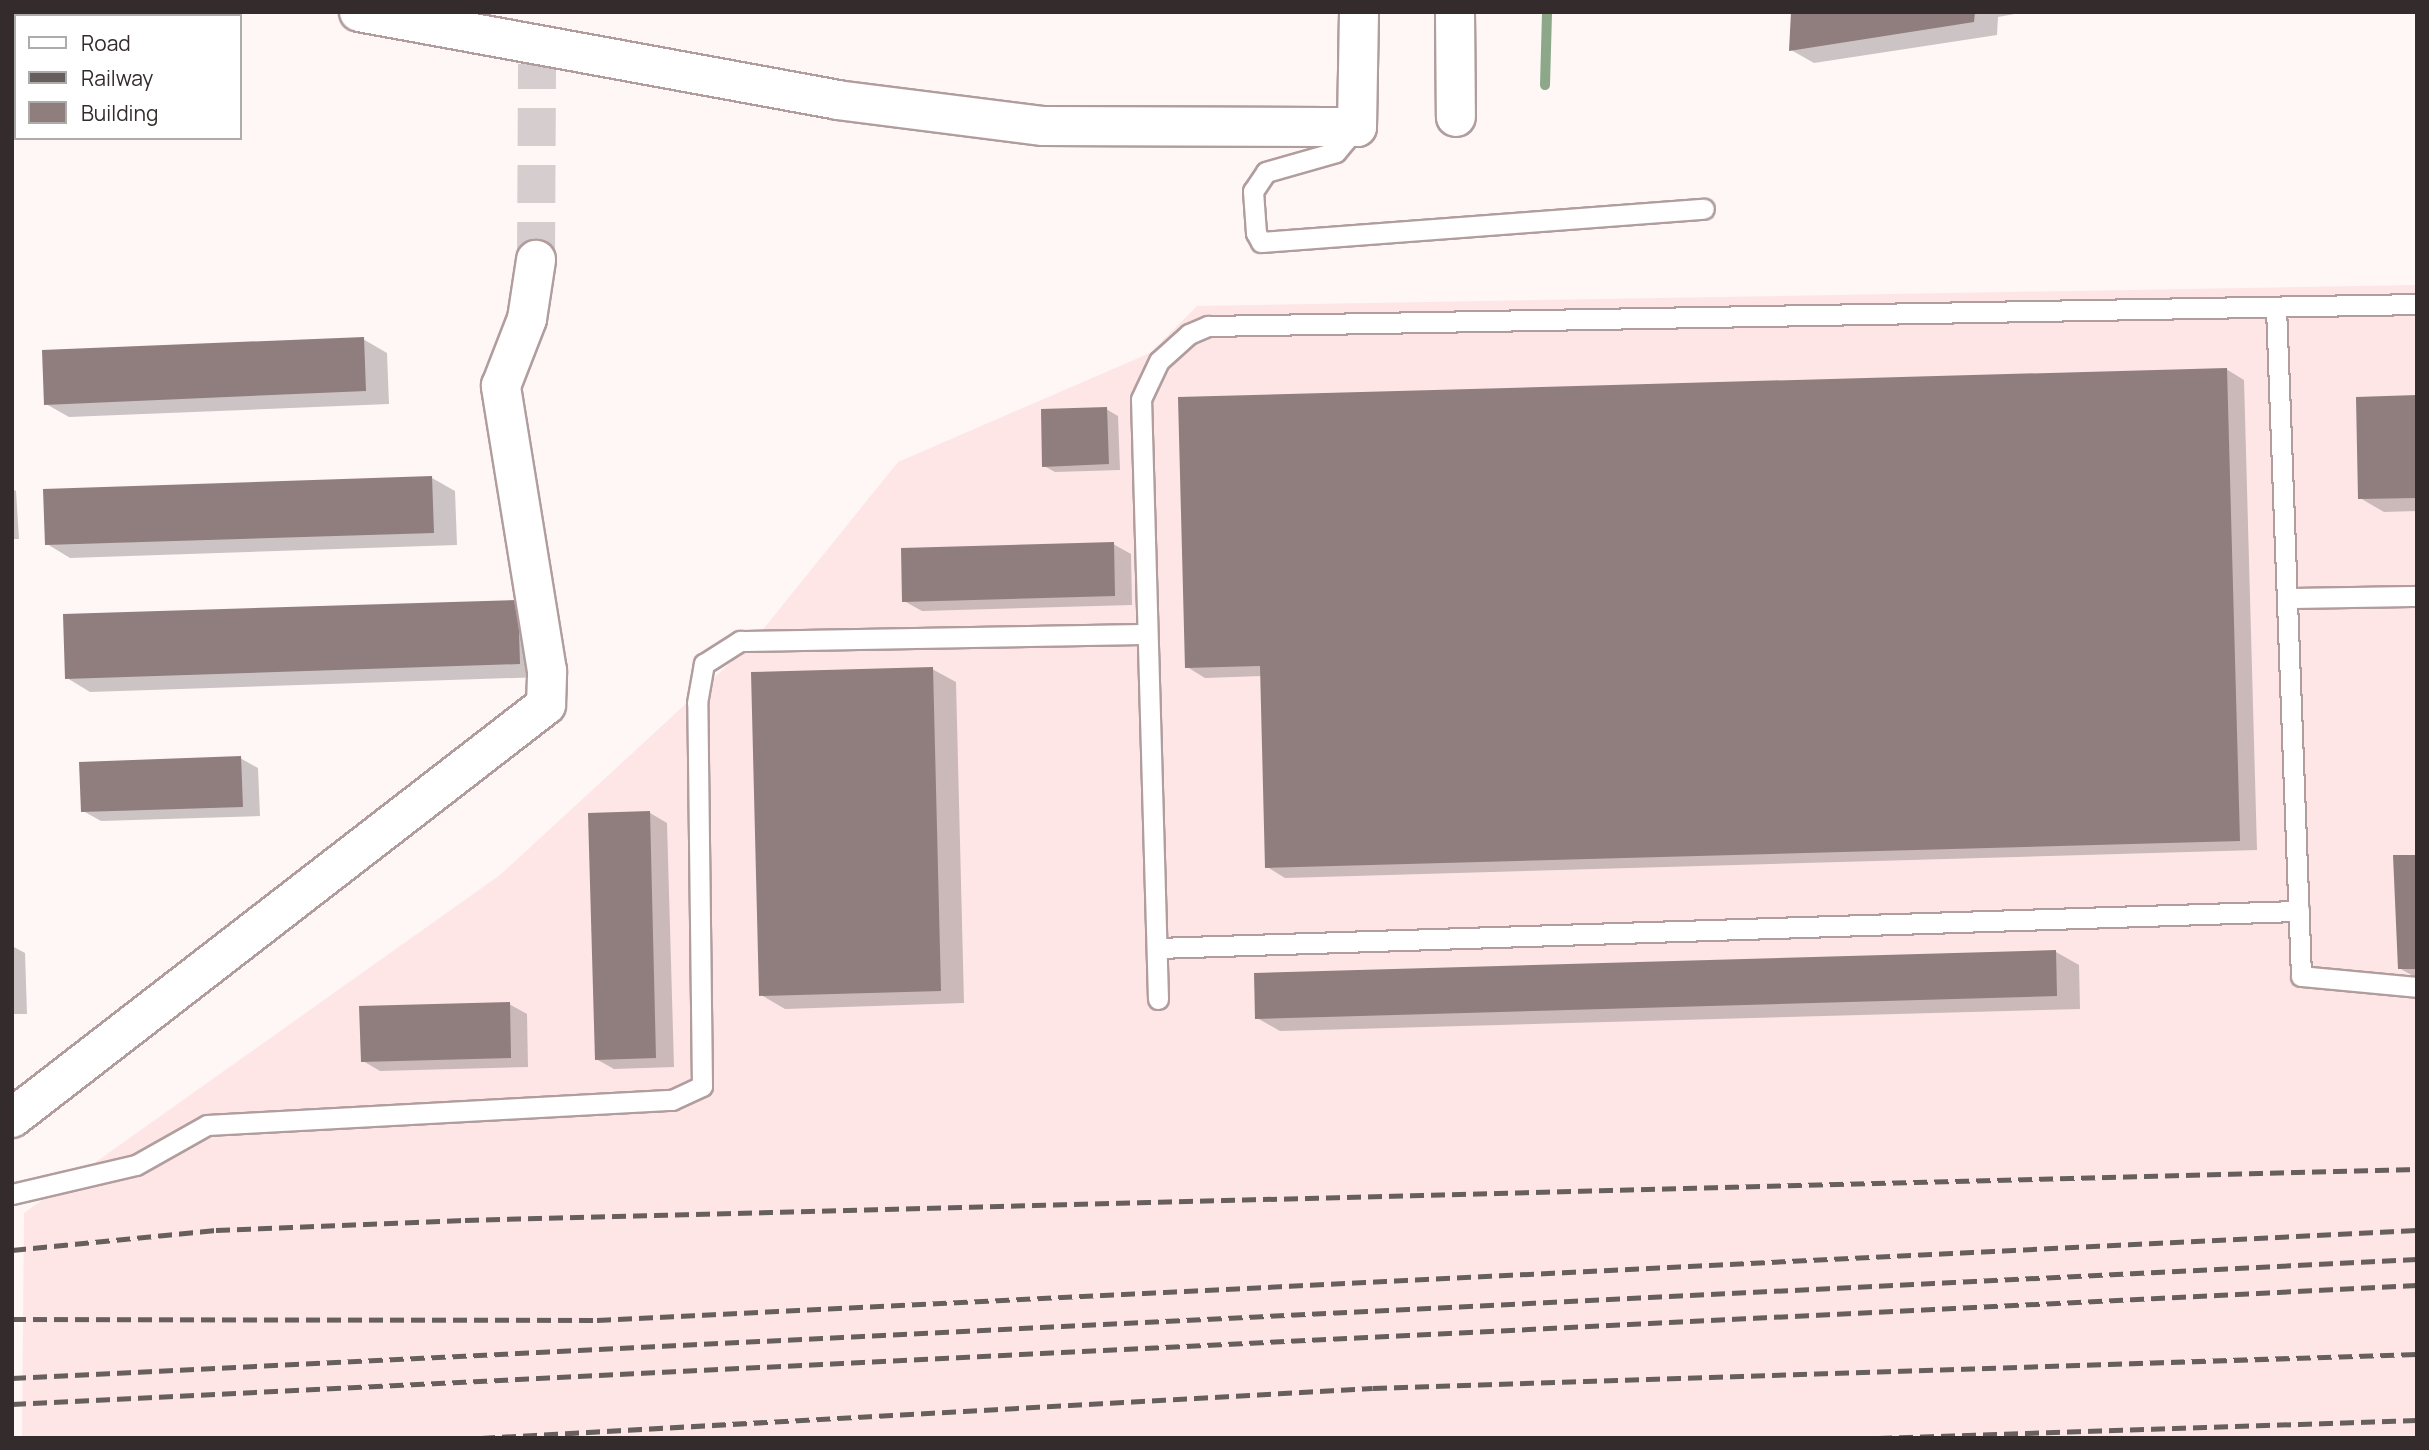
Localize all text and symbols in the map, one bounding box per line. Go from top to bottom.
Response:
legend [14,14,242,140]
text: Road [81,29,131,57]
text: Railway [81,64,153,92]
text: Building [81,99,158,127]

